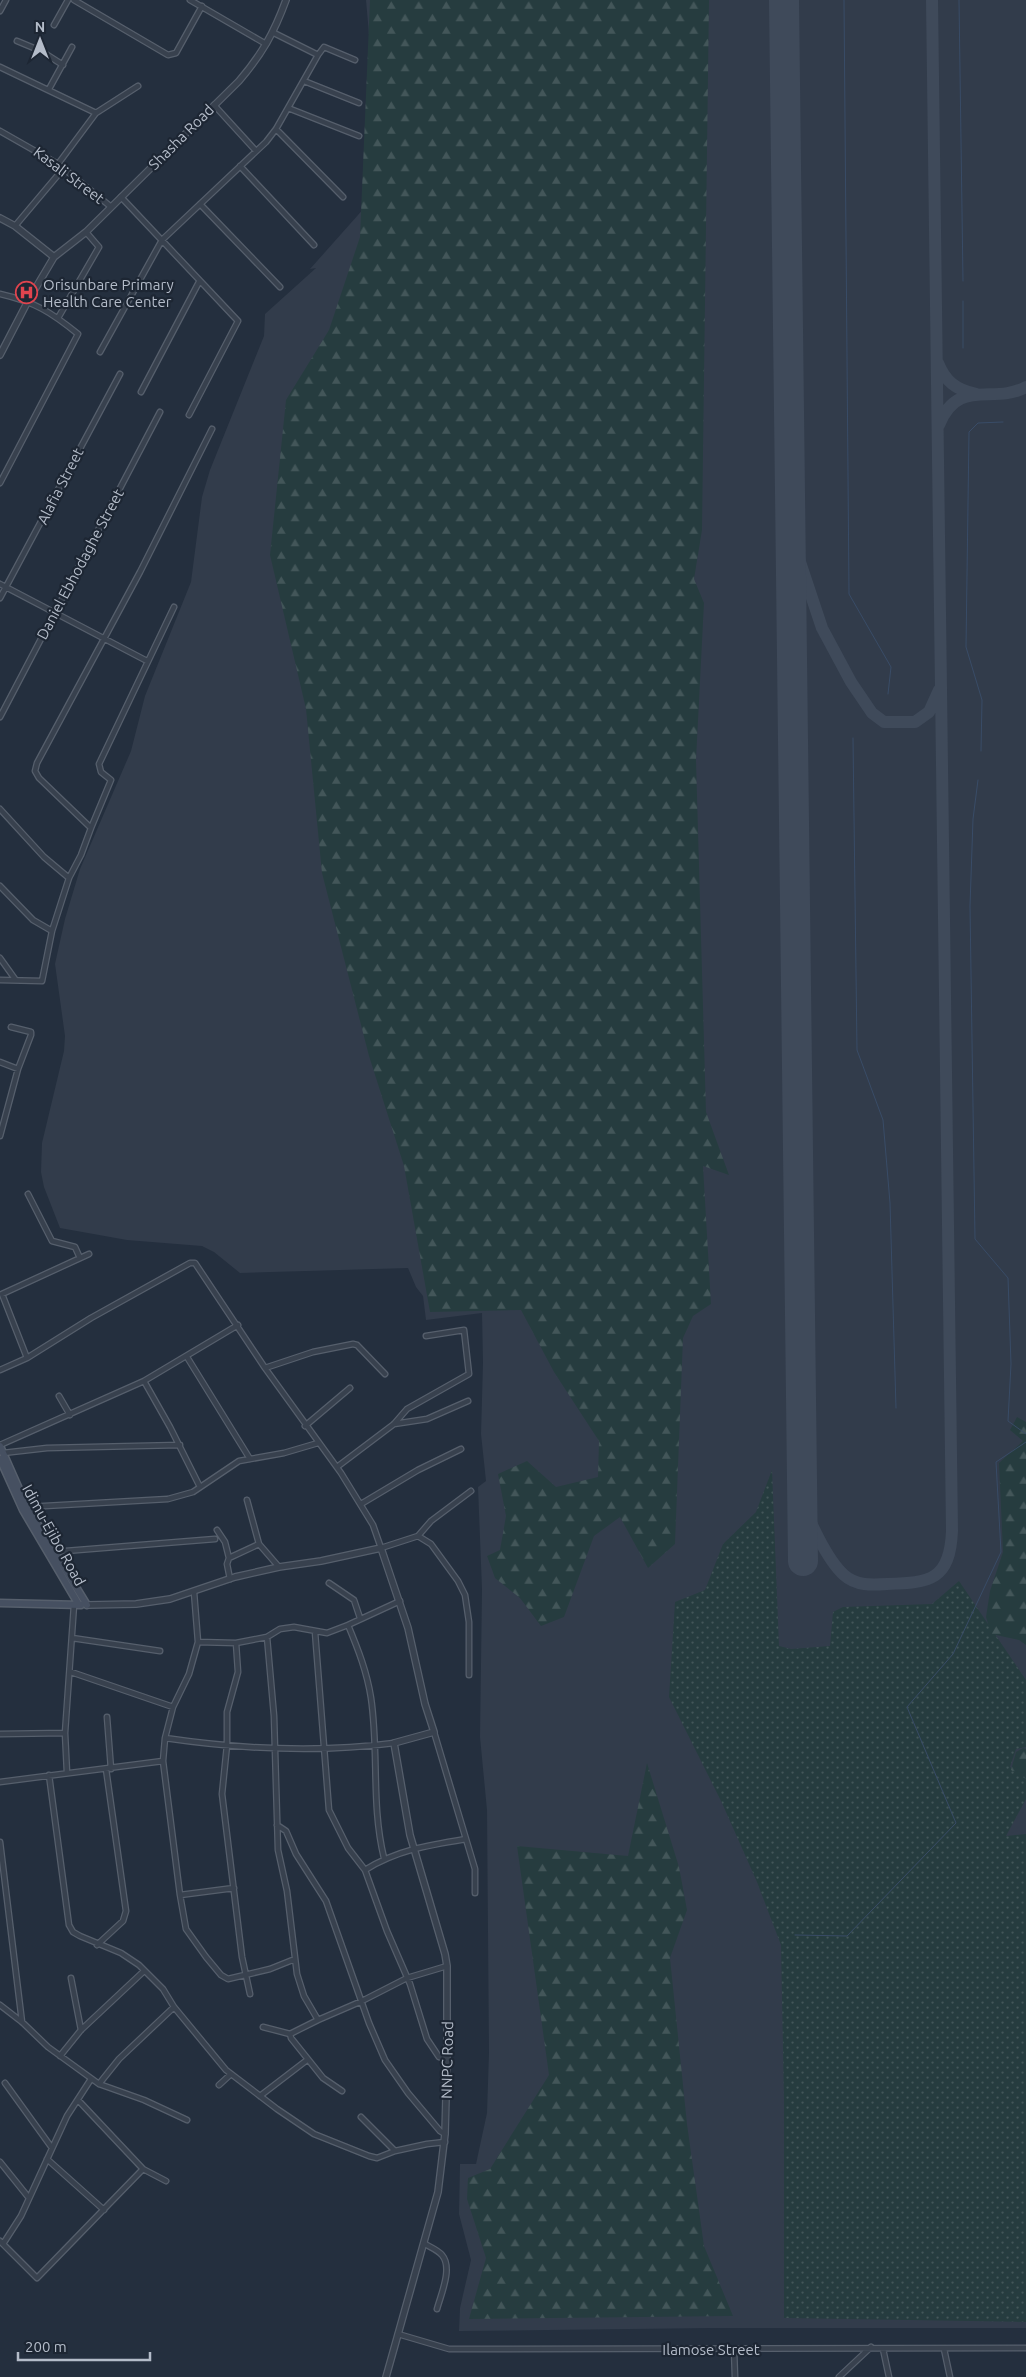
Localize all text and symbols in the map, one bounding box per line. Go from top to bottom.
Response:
north arrow [15,15,65,65]
text: N [35,19,45,35]
street label: Shasha Road [145,101,217,173]
street label: Kasali Street [30,143,108,207]
place label: Orisunbare Primary Health Care Center [43,276,174,310]
hospital icon: Orisunbare Primary Health Care Center [15,281,39,305]
street label: Alafia Street [33,445,87,527]
street label: Daniel Ebhodaghe Street [33,486,127,642]
street label: Idimu-Ejibo Road [19,1481,89,1589]
street label: NNPC Road [438,2021,456,2099]
scale bar [18,2330,150,2362]
text: 200 m [25,2338,67,2355]
street label: Ilamose Street [662,2341,760,2358]

